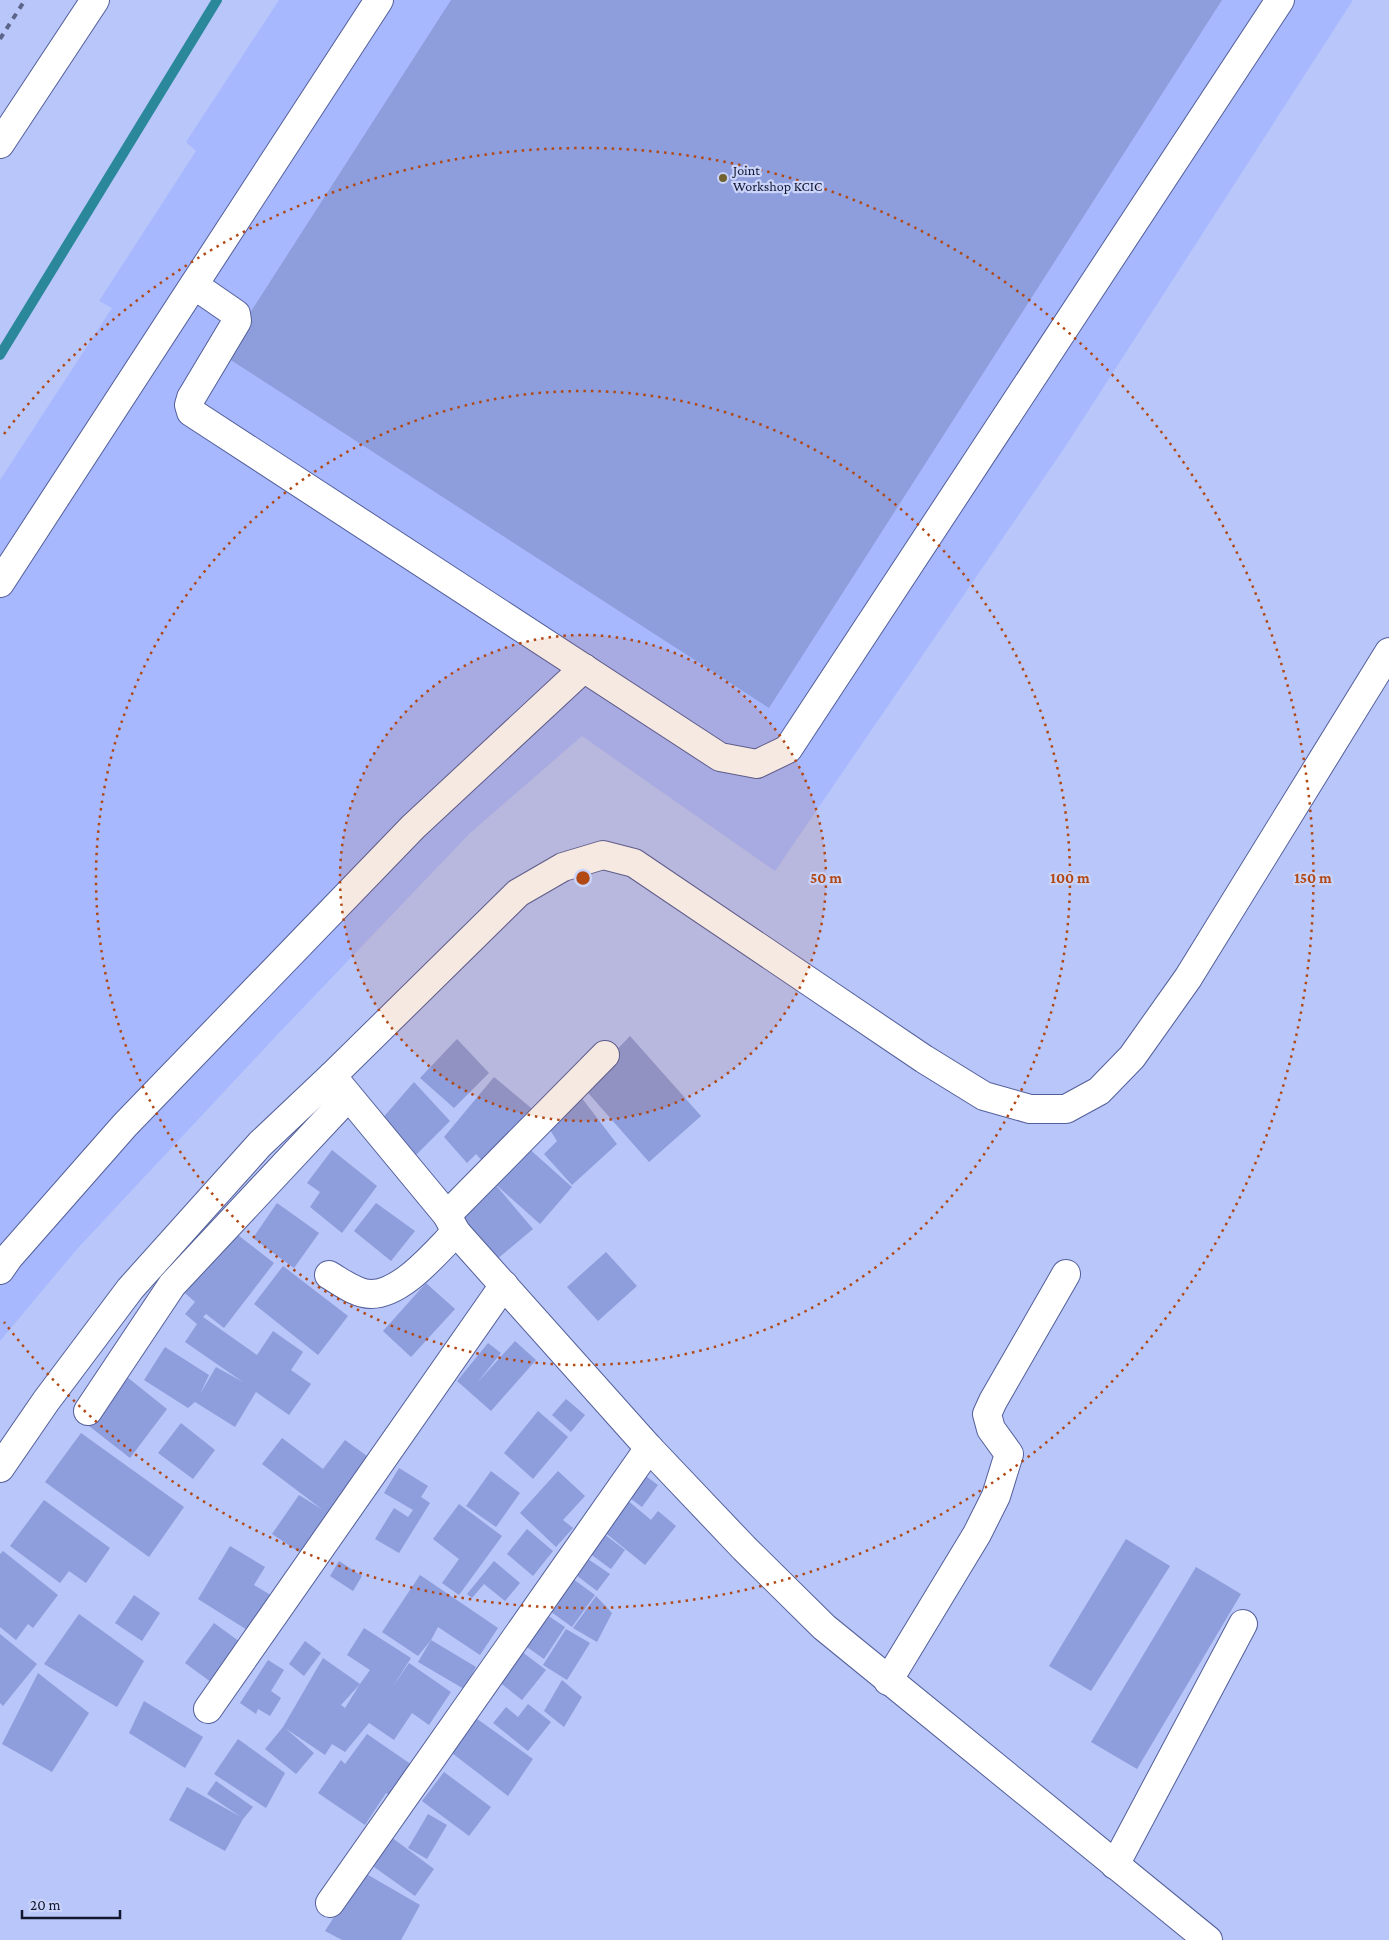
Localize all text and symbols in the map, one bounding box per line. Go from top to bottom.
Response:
place label: Joint Workshop KCIC [731,162,822,194]
marker: Joint Workshop KCIC [717,172,729,184]
centre of rings [574,869,592,887]
text: 50 m [810,870,842,886]
text: 100 m [1050,870,1090,886]
text: 150 m [1294,870,1332,886]
scale bar [22,1888,120,1920]
text: 20 m [30,1897,61,1913]

